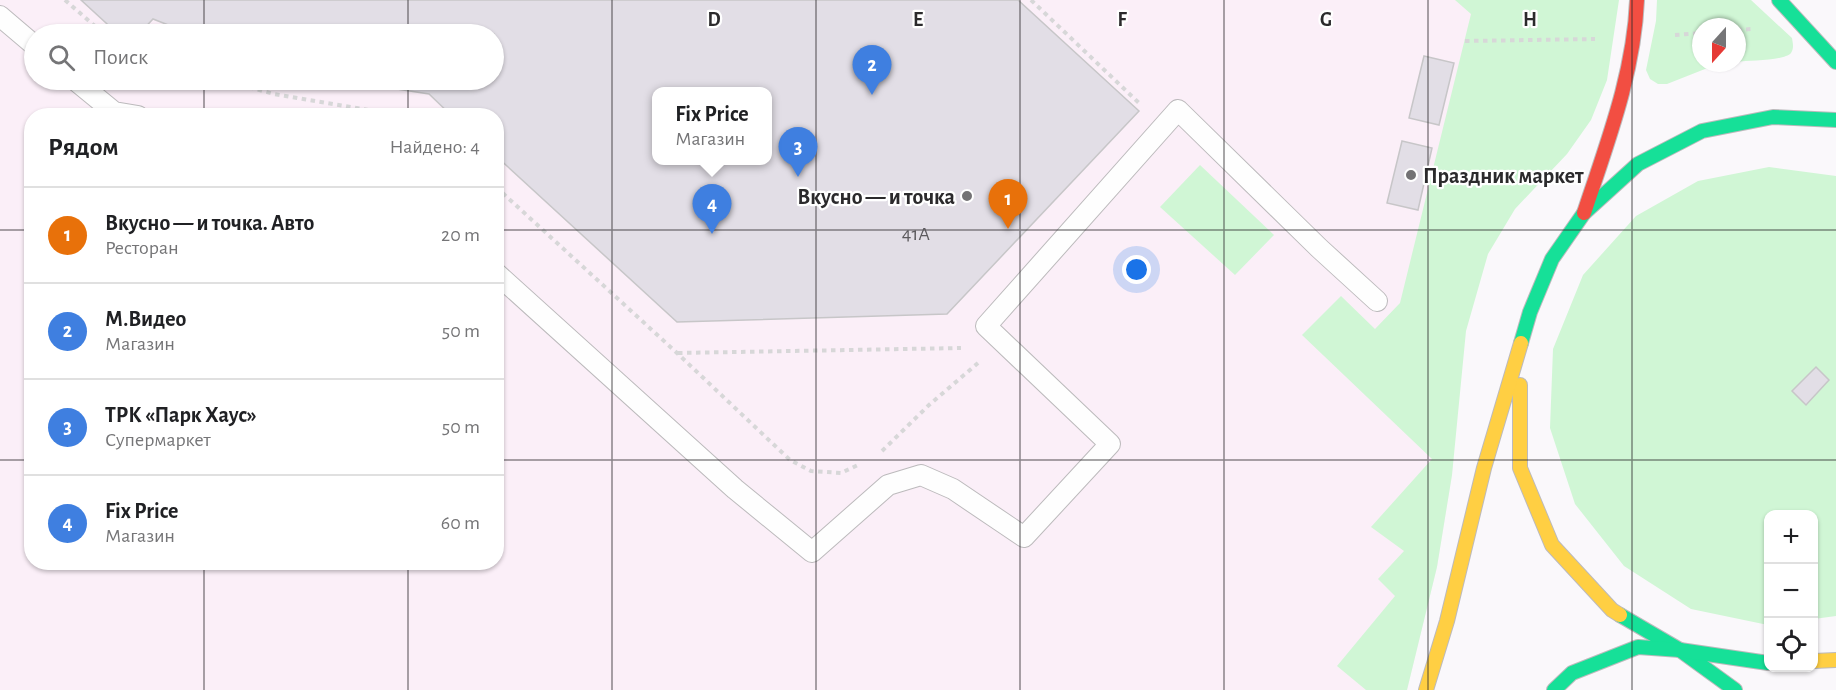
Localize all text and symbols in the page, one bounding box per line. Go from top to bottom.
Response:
text: D [707,10,721,30]
text: E [913,10,923,30]
text: F [1117,10,1127,30]
text: G [1320,10,1332,30]
text: H [1523,10,1537,30]
north arrow [1692,18,1746,72]
search box [24,24,504,90]
icon: search [45,41,78,74]
text: Поиск [93,46,148,68]
pin: 2 [852,46,892,95]
popup [652,87,772,165]
text: Fix Price [675,103,749,125]
pin: 3 [778,128,818,177]
text: Магазин [675,129,745,149]
text: Рядом [48,134,119,160]
text: Найдено: 4 [390,137,480,157]
place label: Праздник маркет [1423,165,1584,187]
marker: Праздник маркет [1404,168,1418,182]
pin: 1 [988,180,1028,229]
pin: 4 [692,184,732,234]
place label: Вкусно — и точка [797,186,955,209]
marker: Вкусно — и точка [960,189,974,203]
text: Вкусно — и точка. Авто [105,212,314,234]
house number: 41А [902,224,930,244]
text: 1 [64,225,71,245]
text: 20 m [441,225,480,245]
text: Ресторан [105,238,179,258]
your location [1122,255,1151,284]
text: М.Видео [105,308,186,330]
text: 2 [63,321,72,341]
text: 50 m [442,321,480,341]
text: Магазин [105,334,175,354]
text: ТРК «Парк Хаус» [105,404,257,426]
text: 3 [63,417,72,437]
text: 50 m [442,417,480,437]
text: Супермаркет [105,430,211,450]
text: Fix Price [105,500,179,522]
map controls [1764,510,1818,672]
button: + [1764,510,1818,564]
text: 4 [62,513,73,533]
text: 60 m [441,513,480,533]
text: Магазин [105,526,175,546]
button: − [1764,564,1818,618]
button: locate [1764,618,1818,672]

